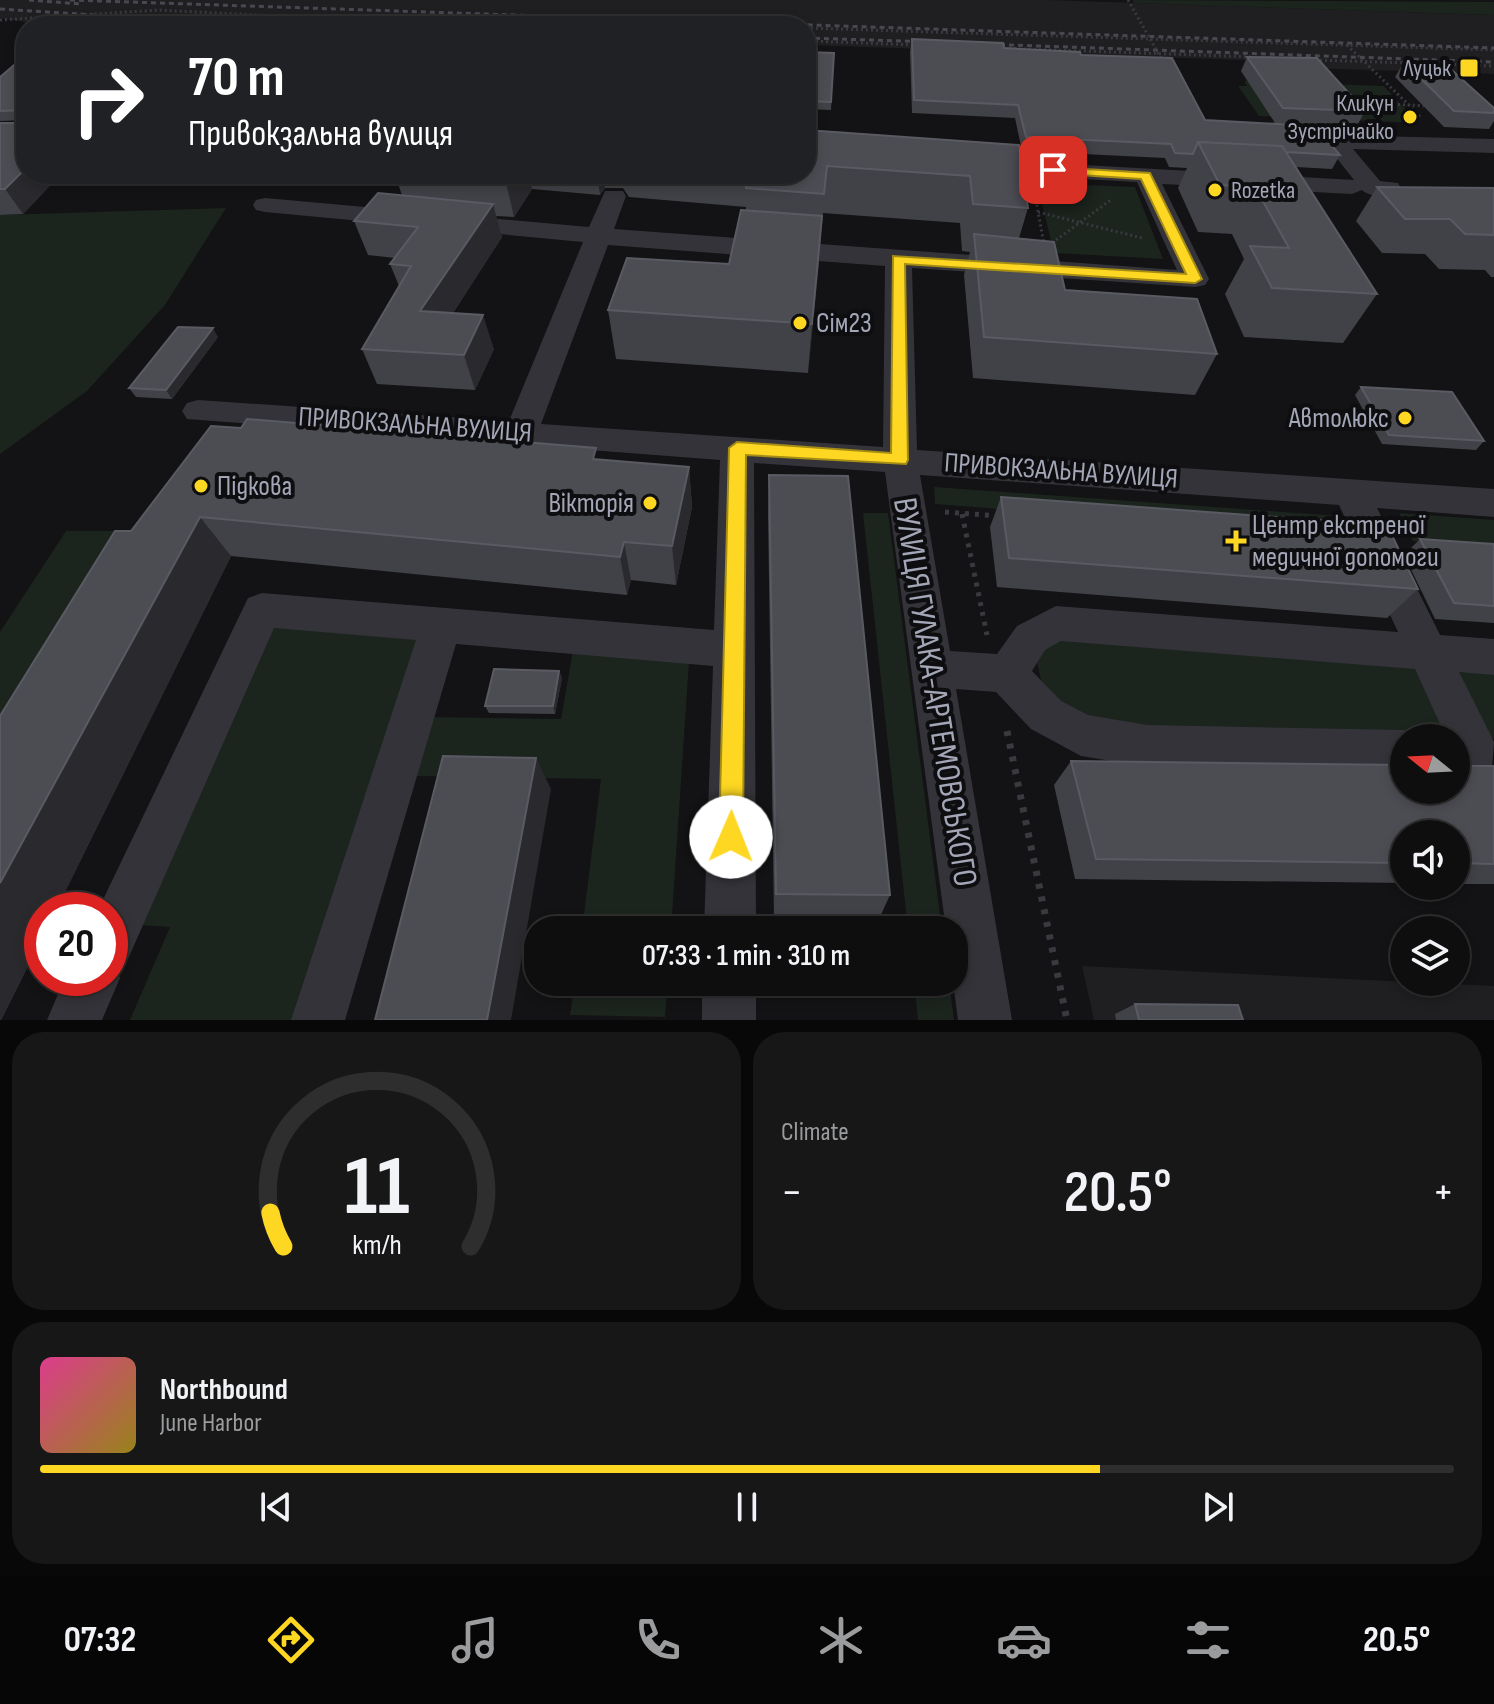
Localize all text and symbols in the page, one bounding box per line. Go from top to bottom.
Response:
text: 70 m [188,45,285,112]
icon: right [56,48,160,152]
place label: Луцьк [1402,54,1452,83]
marker: Луцьк [1458,57,1480,79]
place label: Кликун Зустрічайко [1287,89,1394,146]
marker: Кликун Зустрічайко [1401,108,1419,126]
text: Привокзальна вулиця [188,113,453,156]
pin [1019,136,1087,204]
icon: arrive [1031,148,1075,192]
place label: Rozetka [1231,176,1295,205]
marker: Rozetka [1206,181,1224,199]
place label: Сім23 [816,307,872,340]
marker: Сім23 [791,314,809,332]
street label: ПРИВОКЗАЛЬНА ВУЛИЦЯ [297,400,533,450]
place label: Автолюкс [1288,402,1389,435]
marker: Автолюкс [1396,409,1414,427]
street label: ПРИВОКЗАЛЬНА ВУЛИЦЯ [943,446,1179,496]
place label: Підкова [217,470,292,503]
marker: Підкова [192,477,210,495]
place label: Вікторія [548,487,634,520]
marker: Вікторія [641,494,659,512]
street label: ВУЛИЦЯ ГУЛАКА-АРТЕМОВСЬКОГО [884,495,986,889]
place label: Центр екстреної медичної допомоги [1252,509,1439,574]
marker: Центр екстреної медичної допомоги [1227,532,1245,550]
north arrow [1390,724,1470,804]
map controls [1390,724,1470,996]
position arrow [689,795,773,879]
button: sound [1390,820,1470,900]
speed limit sign: 20 [24,892,128,996]
button: layers [1390,916,1470,996]
text: 07:33 · 1 min · 310 m [642,938,850,974]
text: Climate [781,1117,849,1148]
text: 11 [344,1138,409,1238]
text: 20.5° [1063,1157,1172,1229]
text: − [781,1166,803,1219]
text: + [1432,1166,1454,1219]
text: km/h [352,1228,401,1263]
text: Northbound [160,1372,288,1408]
text: June Harbor [160,1408,262,1439]
icon: previous [254,1485,298,1529]
icon: pause [725,1485,769,1529]
icon: next [1196,1485,1240,1529]
icon: directions [263,1612,319,1668]
icon: music [447,1612,503,1668]
icon: phone [630,1612,686,1668]
icon: climate [813,1612,869,1668]
icon: car [996,1612,1052,1668]
icon: filters [1180,1612,1236,1668]
text: 07:32 [64,1619,136,1662]
text: 20.5° [1363,1619,1430,1662]

